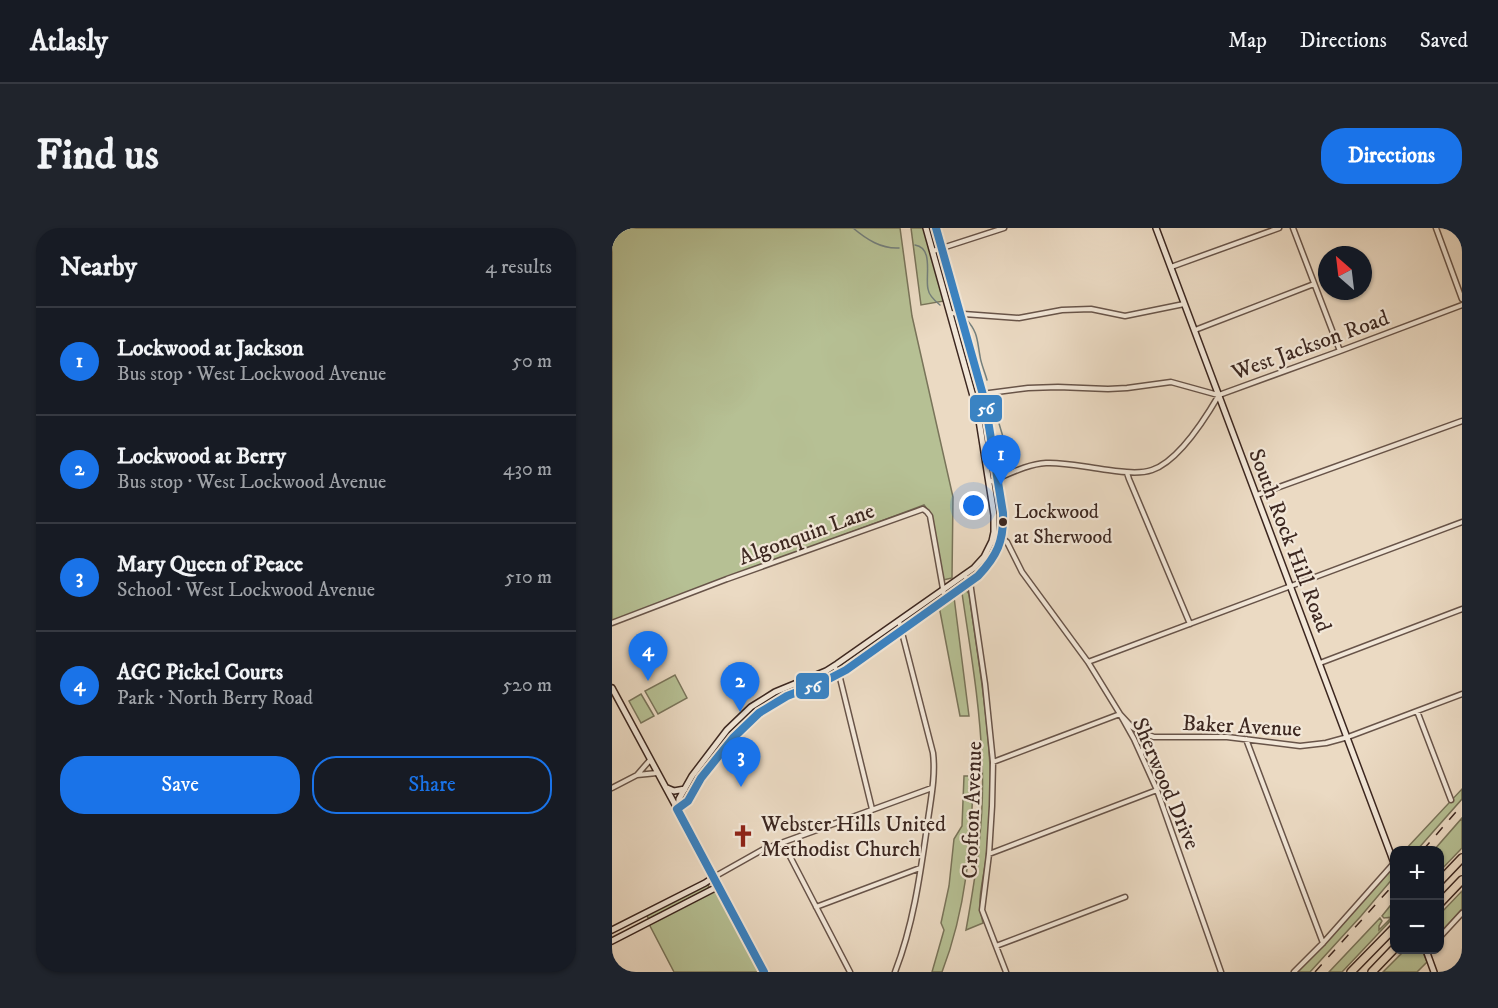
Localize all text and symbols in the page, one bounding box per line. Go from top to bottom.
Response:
text: Atlasly [30,24,108,59]
text: Map [1228,28,1267,54]
text: Directions [1300,28,1387,54]
text: Saved [1420,28,1468,54]
button: Directions [1321,128,1462,184]
text: Find us [36,130,159,182]
north arrow [1318,246,1372,300]
text: Nearby [60,251,137,284]
text: 4 results [485,255,552,280]
street label: West Jackson Road [1227,304,1393,387]
text: Lockwood at Jackson [117,335,304,362]
text: 1 [76,349,83,374]
text: 50 m [512,349,552,374]
text: Bus stop · West Lockwood Avenue [117,362,386,387]
line badge: 56 [969,394,1003,423]
text: 56 [977,399,996,419]
pin: 1 [982,436,1020,485]
text: Lockwood at Berry [117,443,286,470]
street label: South Rock Hill Road [1242,445,1337,636]
text: 2 [75,457,84,482]
text: 430 m [503,457,552,482]
text: Bus stop · West Lockwood Avenue [117,470,386,495]
your location [959,491,988,520]
street label: Algonquin Lane [735,497,878,571]
place label: Lockwood at Sherwood [1014,500,1112,550]
marker: Lockwood at Sherwood [997,516,1009,528]
text: Mary Queen of Peace [117,551,303,578]
text: 3 [76,565,83,590]
text: 510 m [505,565,552,590]
text: School · West Lockwood Avenue [117,578,375,603]
pin: 4 [628,632,668,681]
text: AGC Pickel Courts [117,659,283,686]
pin: 2 [720,662,760,712]
line badge: 56 [795,672,830,700]
text: 4 [74,673,85,698]
text: 520 m [502,673,552,698]
text: 56 [804,677,823,697]
text: Park · North Berry Road [117,686,313,711]
street label: Baker Avenue [1182,710,1302,743]
street label: Sherwood Drive [1126,714,1206,854]
pin: 3 [722,738,760,787]
street label: Crofton Avenue [957,741,988,879]
button: Save [60,756,300,814]
button: Share [312,756,552,814]
place label: Webster Hills United Methodist Church [760,811,946,863]
church icon: Webster Hills United Methodist Church [730,823,756,849]
map controls [1390,846,1444,954]
button: + [1390,846,1444,900]
button: − [1390,900,1444,954]

